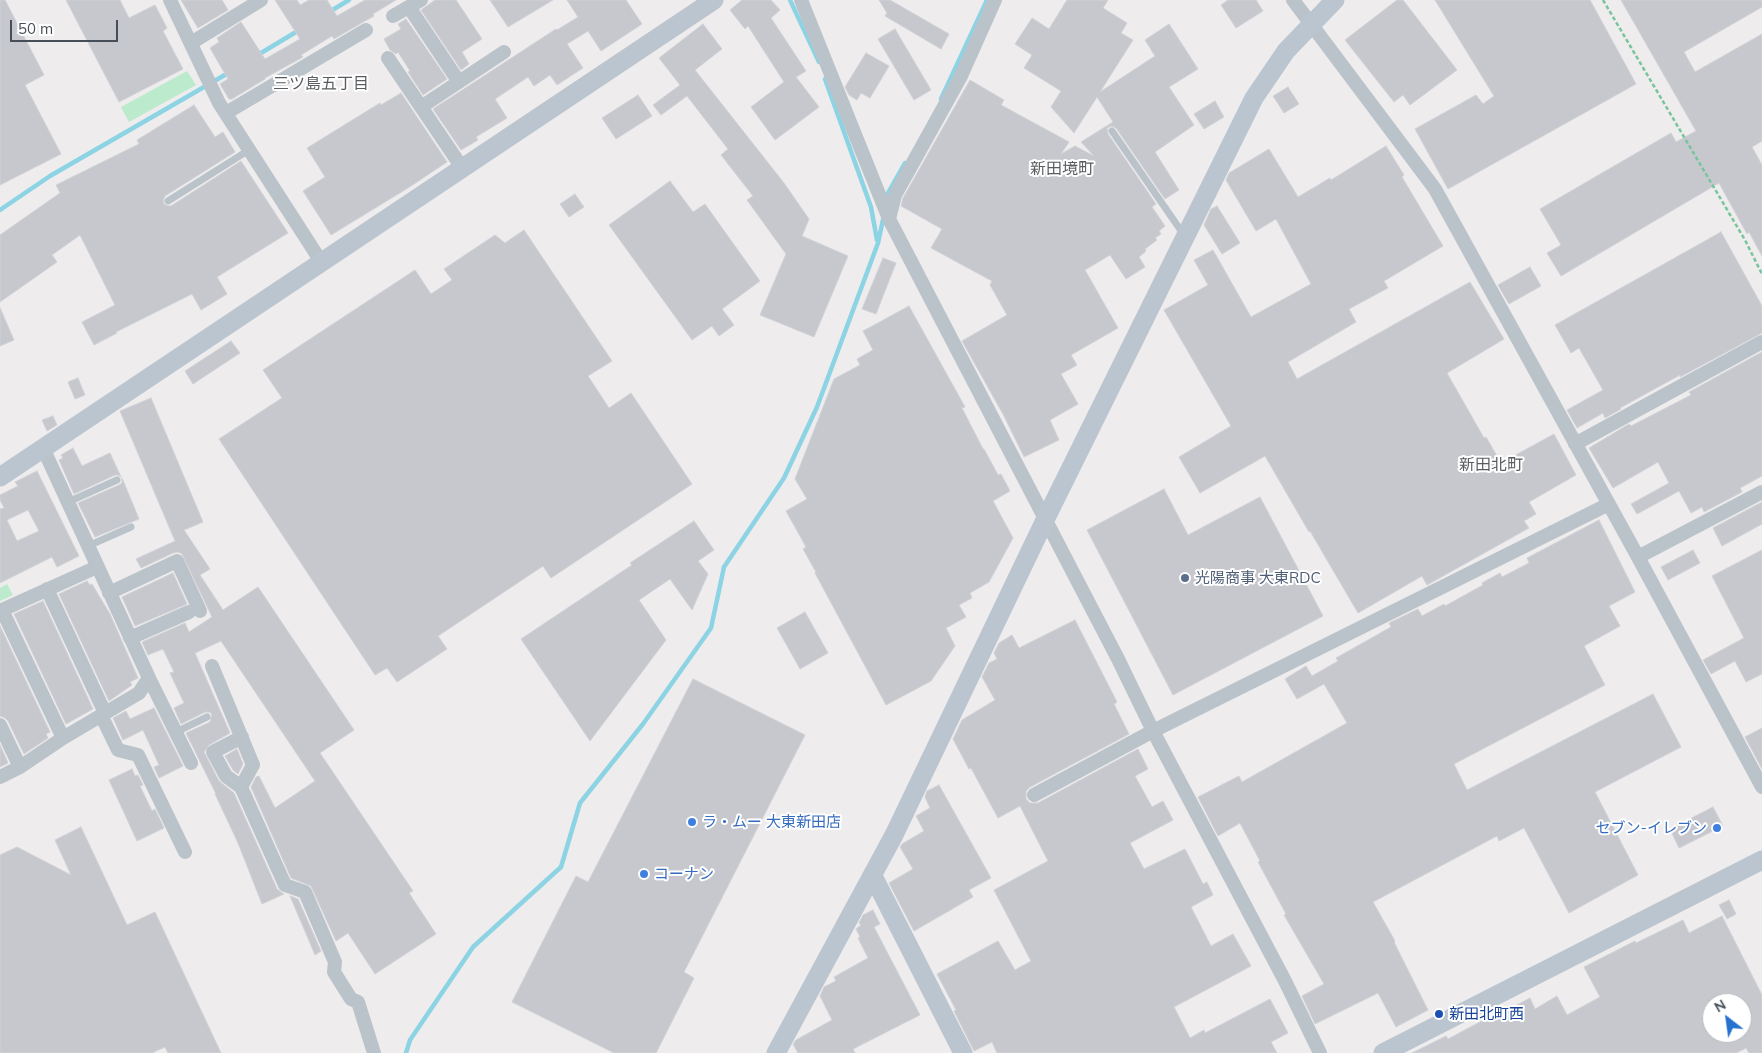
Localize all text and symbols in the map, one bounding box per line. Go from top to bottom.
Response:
scale bar [12,10,120,42]
text: 50 m [18,19,53,38]
district label: 三ツ島五丁目 [273,74,369,94]
district label: 新田境町 [1030,159,1094,179]
district label: 新田北町 [1459,455,1523,475]
place label: 光陽商事 大東RDC [1195,569,1321,587]
marker: 光陽商事 大東RDC [1179,572,1191,584]
place label: ラ・ムー 大東新田店 [702,813,841,831]
marker: ラ・ムー 大東新田店 [686,816,698,828]
place label: セブン-イレブン [1596,819,1707,837]
marker: セブン-イレブン [1711,822,1723,834]
place label: コーナン [654,865,714,883]
marker: コーナン [638,868,650,880]
north arrow [1702,993,1752,1043]
text: N [1711,995,1729,1016]
place label: 新田北町西 [1449,1005,1524,1023]
marker: 新田北町西 [1433,1008,1445,1020]

